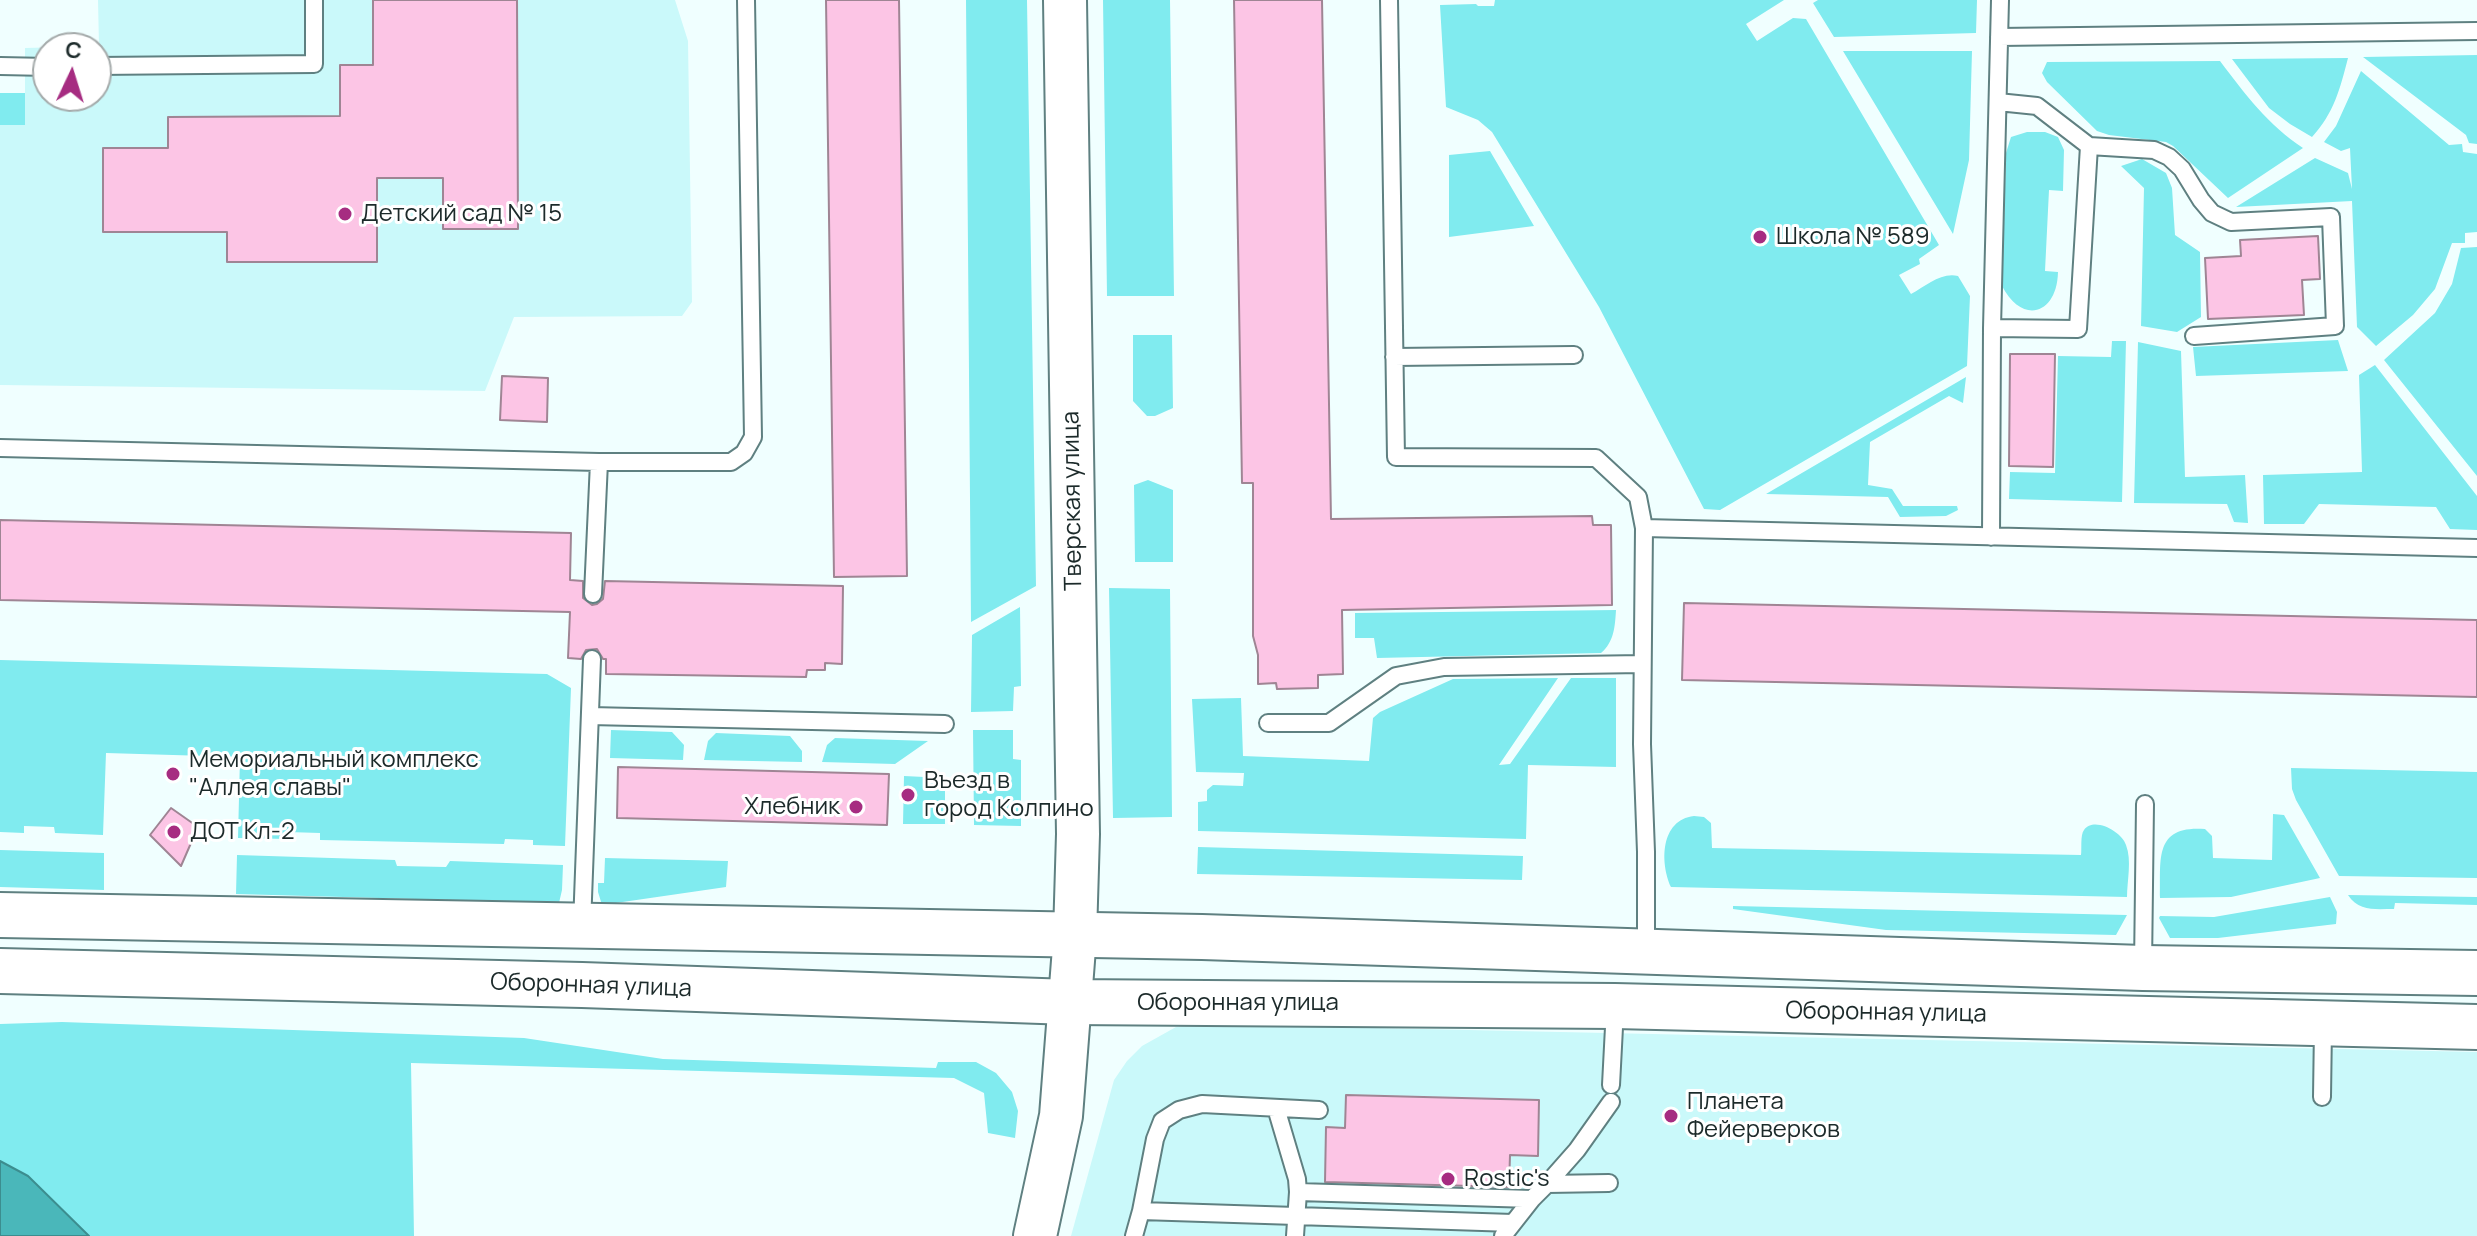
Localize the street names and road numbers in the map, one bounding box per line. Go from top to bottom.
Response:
street label: Тверская улица [1057,411,1089,591]
street label: Оборонная улица [490,968,692,1004]
street label: Оборонная улица [1137,989,1339,1017]
street label: Оборонная улица [1785,997,1987,1029]

